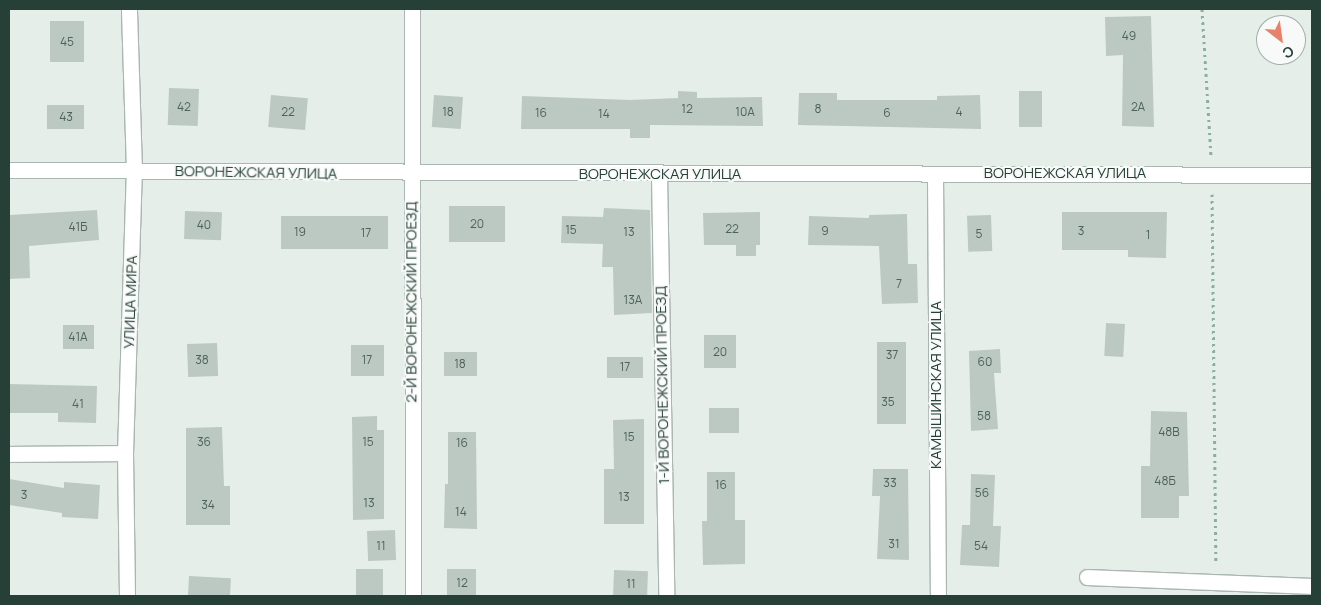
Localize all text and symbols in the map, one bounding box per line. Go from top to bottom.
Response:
north arrow [1256,15,1306,65]
house number: 49 [1122,29,1136,43]
house number: 45 [60,35,74,49]
text: С [1279,42,1297,63]
house number: 42 [177,100,191,114]
house number: 2А [1131,100,1145,114]
house number: 12 [681,102,693,116]
house number: 8 [815,102,821,116]
house number: 22 [281,105,295,119]
house number: 18 [442,105,454,119]
house number: 10А [735,105,755,119]
house number: 4 [955,105,963,119]
house number: 16 [535,106,547,120]
house number: 6 [883,106,891,120]
house number: 14 [598,107,610,121]
house number: 43 [59,110,73,124]
street label: ВОРОНЕЖСКАЯ УЛИЦА [175,162,337,182]
street label: ВОРОНЕЖСКАЯ УЛИЦА [984,164,1146,182]
street label: ВОРОНЕЖСКАЯ УЛИЦА [579,165,741,183]
street label: 2-Й ВОРОНЕЖСКИЙ ПРОЕЗД [402,201,420,403]
house number: 20 [470,217,484,231]
house number: 40 [197,218,211,232]
house number: 41Б [68,220,88,234]
house number: 22 [725,222,739,236]
house number: 15 [565,223,577,237]
house number: 9 [821,224,829,238]
house number: 3 [1078,224,1084,238]
house number: 19 [294,225,306,239]
house number: 13 [623,225,635,239]
house number: 17 [361,226,371,240]
house number: 5 [976,227,982,241]
house number: 1 [1146,228,1150,242]
street label: УЛИЦА МИРА [119,255,141,349]
house number: 7 [896,277,902,291]
street label: 1-Й ВОРОНЕЖСКИЙ ПРОЕЗД [651,286,673,484]
house number: 13А [624,293,642,307]
street label: КАМЫШИНСКАЯ УЛИЦА [927,301,945,469]
house number: 41А [68,330,88,344]
house number: 20 [713,345,727,359]
house number: 37 [886,348,898,362]
house number: 38 [195,353,209,367]
house number: 17 [362,353,372,367]
house number: 60 [978,355,992,369]
house number: 18 [454,357,466,371]
house number: 17 [620,360,630,374]
house number: 35 [881,395,895,409]
house number: 41 [72,397,84,411]
house number: 58 [977,409,991,423]
house number: 48В [1158,425,1180,439]
house number: 15 [623,430,635,444]
house number: 36 [197,435,211,449]
house number: 15 [362,435,374,449]
house number: 16 [456,436,468,450]
house number: 48Б [1154,474,1176,488]
house number: 33 [883,476,897,490]
house number: 16 [715,478,727,492]
house number: 56 [975,486,989,500]
house number: 3 [21,488,27,502]
house number: 13 [618,490,630,504]
house number: 13 [363,496,375,510]
house number: 34 [201,498,215,512]
house number: 14 [455,505,467,519]
house number: 31 [888,537,900,551]
house number: 11 [376,539,386,553]
house number: 54 [974,539,988,553]
house number: 12 [456,576,468,590]
house number: 11 [626,577,636,591]

